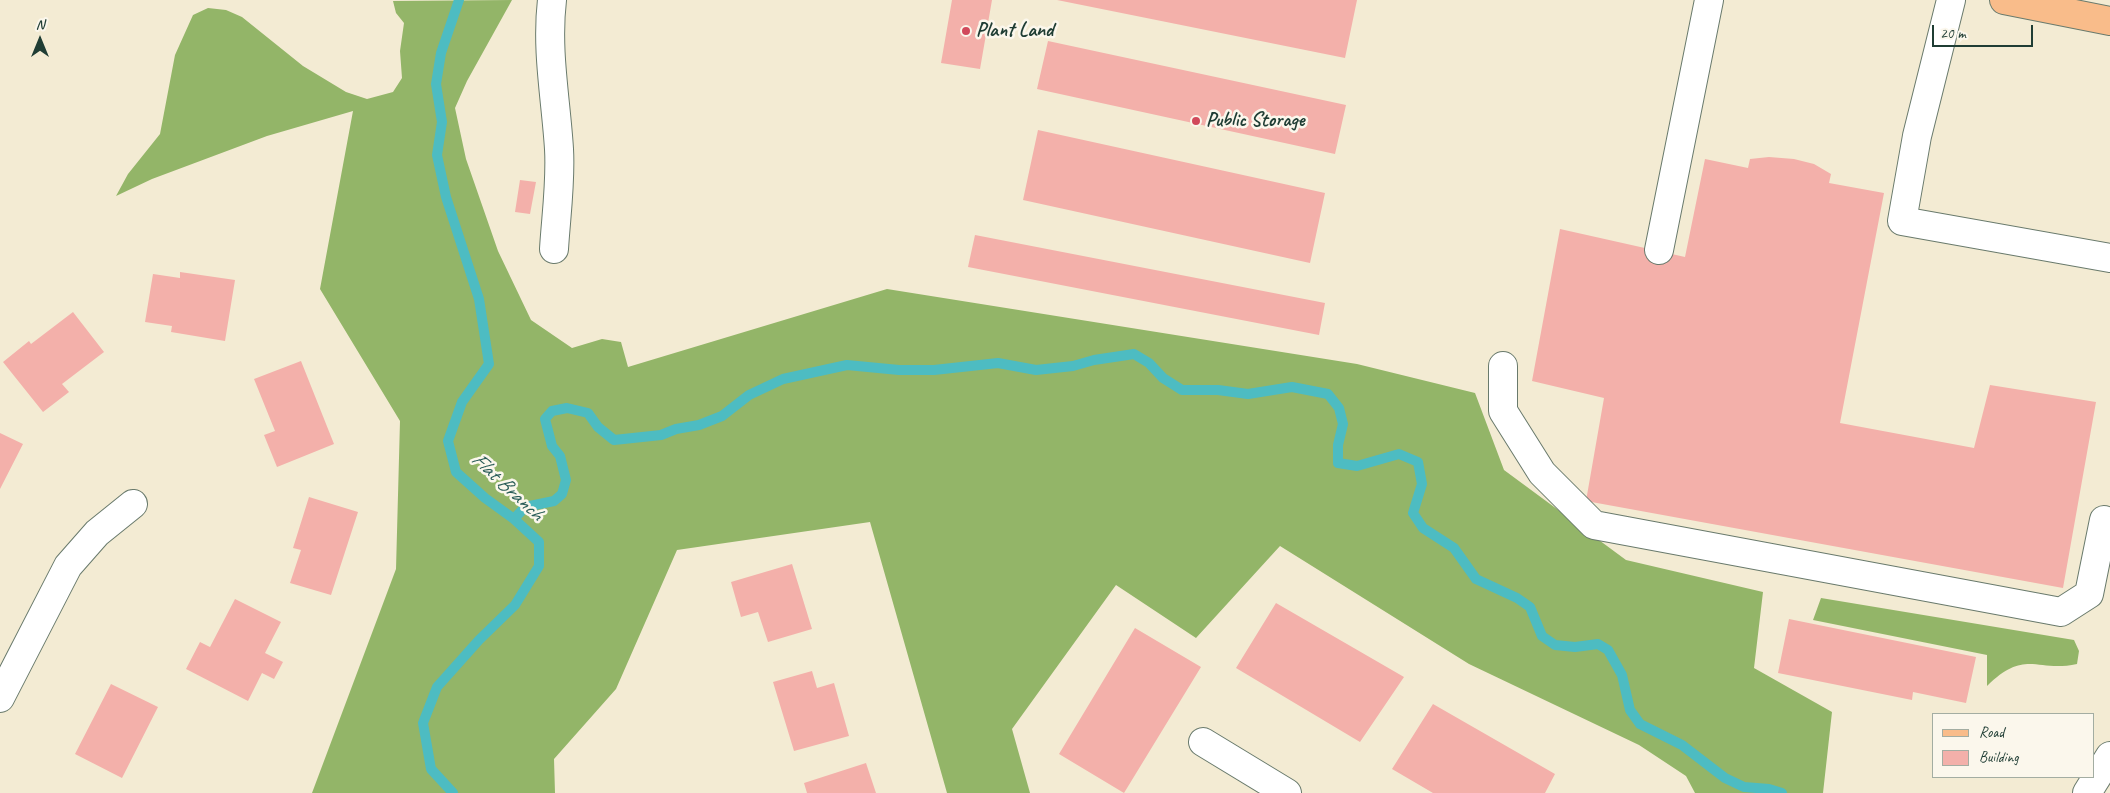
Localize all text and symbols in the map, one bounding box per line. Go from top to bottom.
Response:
north arrow [15,15,65,65]
scale bar [1935,15,2036,47]
text: N [36,16,44,33]
place label: Plant Land [976,19,1053,43]
text: 20 m [1940,24,1966,43]
marker: Plant Land [960,25,972,37]
place label: Public Storage [1206,109,1304,133]
marker: Public Storage [1190,115,1202,127]
water label: Flat Branch [466,447,548,527]
legend [1932,713,2095,778]
text: Road [1979,723,2004,742]
text: Building [1979,748,2018,767]

